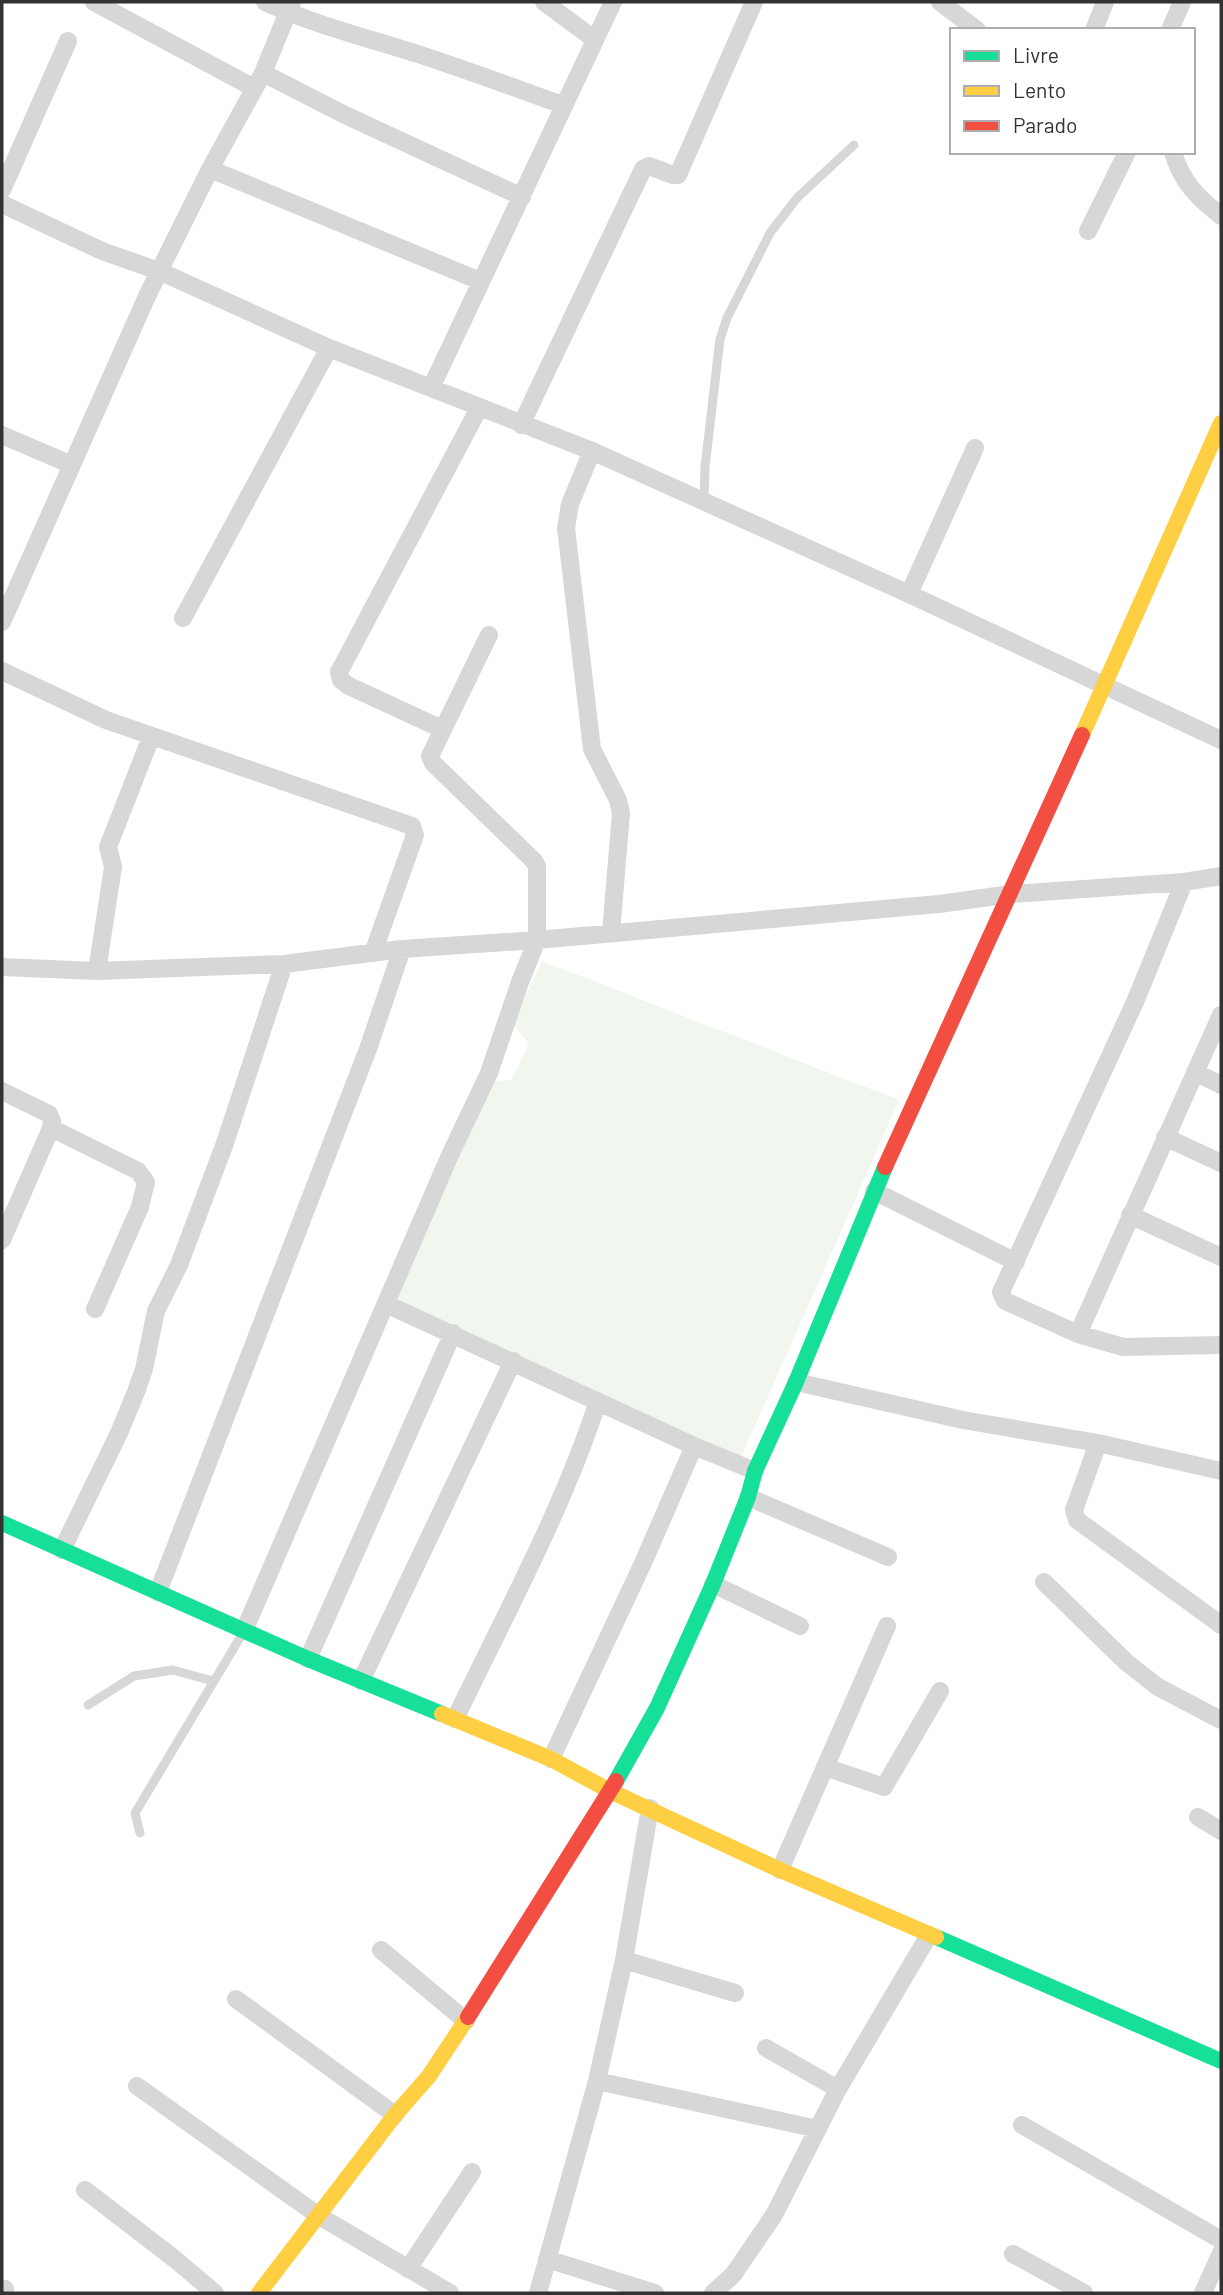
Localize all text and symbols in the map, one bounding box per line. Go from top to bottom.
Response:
legend [950,28,1195,154]
text: Livre [1013,42,1059,67]
text: Lento [1013,77,1066,102]
text: Parado [1013,112,1077,137]

